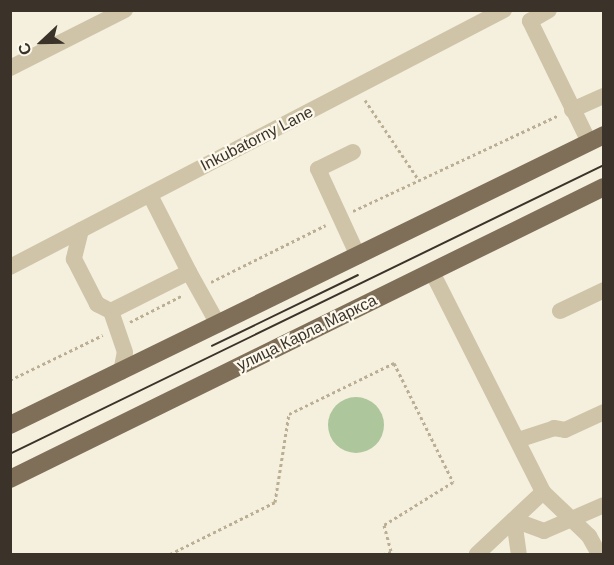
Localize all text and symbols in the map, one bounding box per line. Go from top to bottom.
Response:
north arrow [12,12,72,72]
text: С [15,40,35,57]
street label: Inkubatorny Lane [198,102,316,176]
street label: улица Карла Маркса [234,291,380,375]

